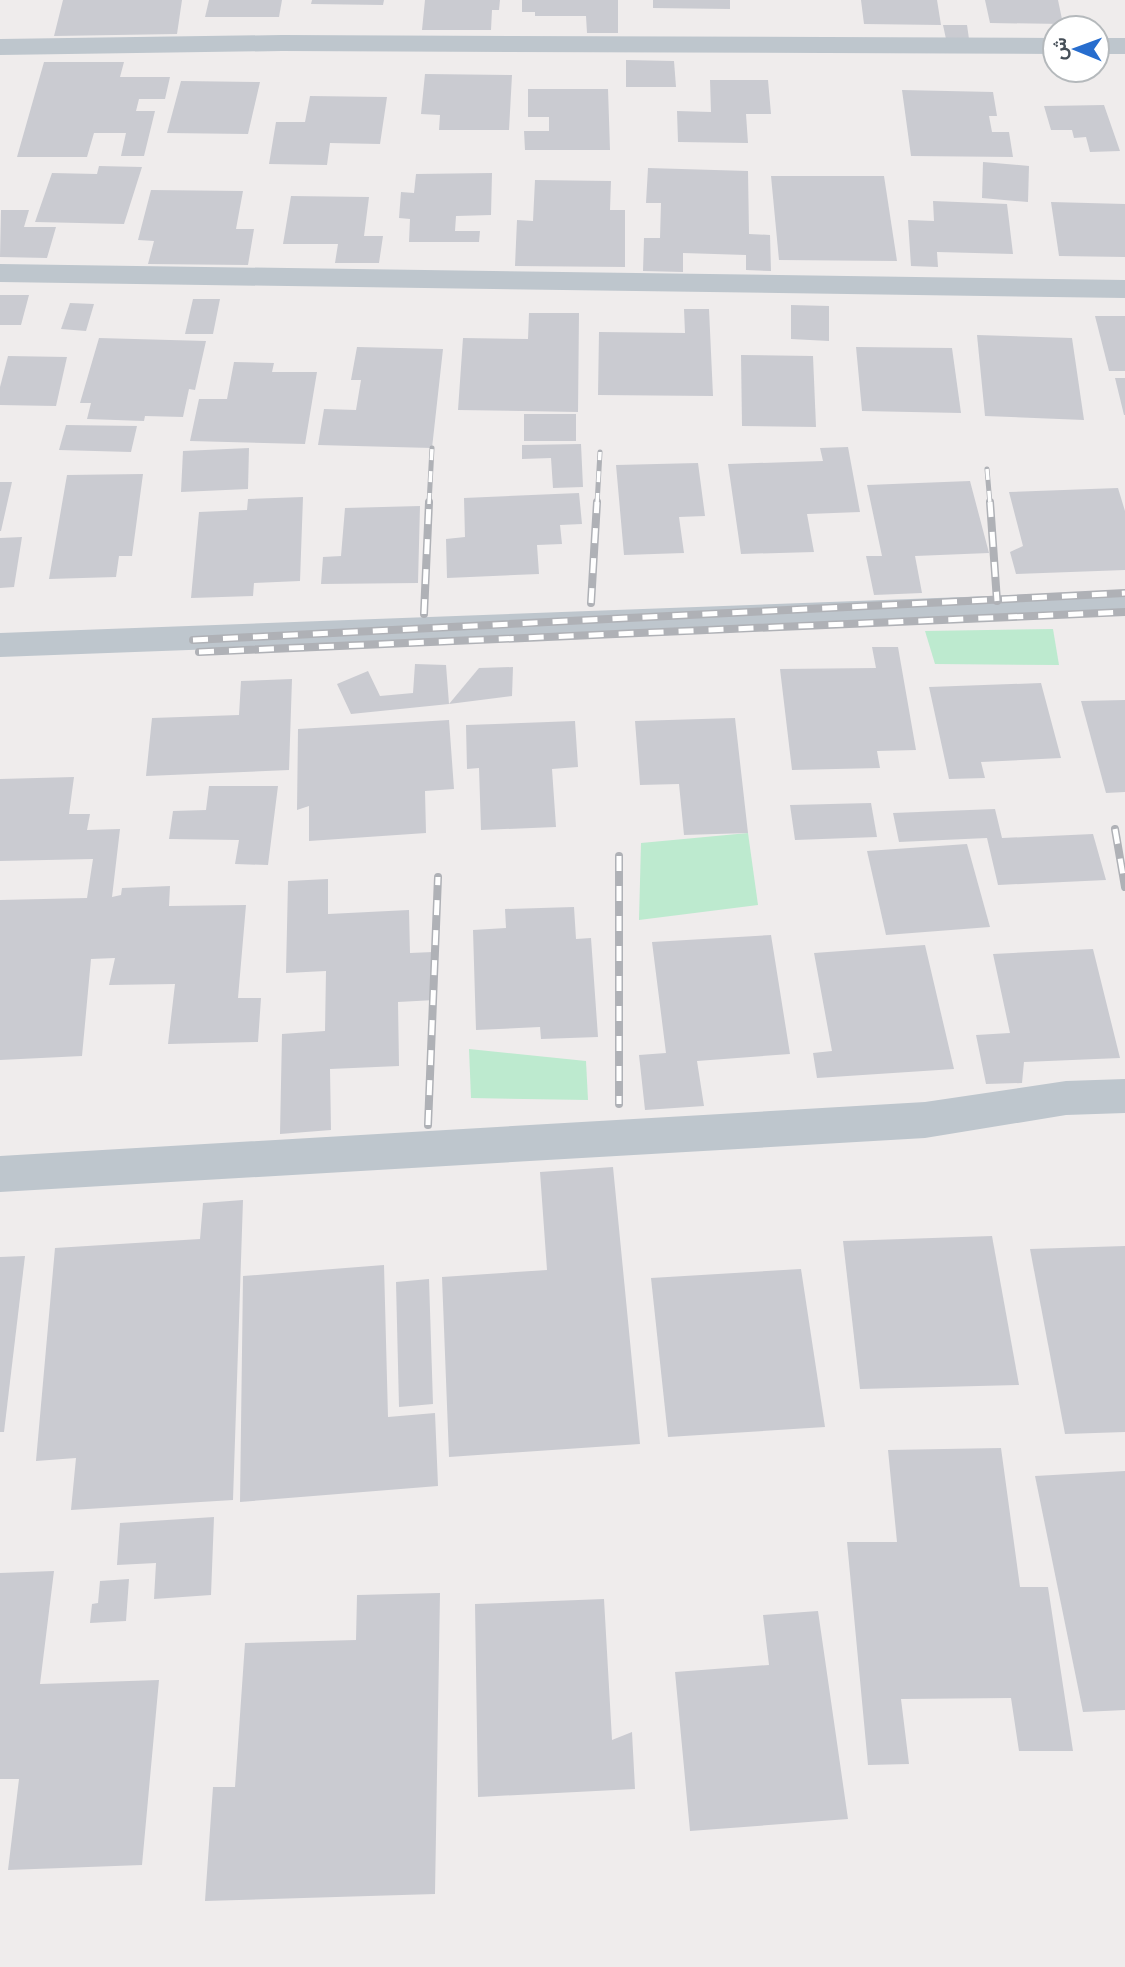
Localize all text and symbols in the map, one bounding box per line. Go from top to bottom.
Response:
north arrow [1041,14,1111,84]
text: ش [1046,37,1072,60]

